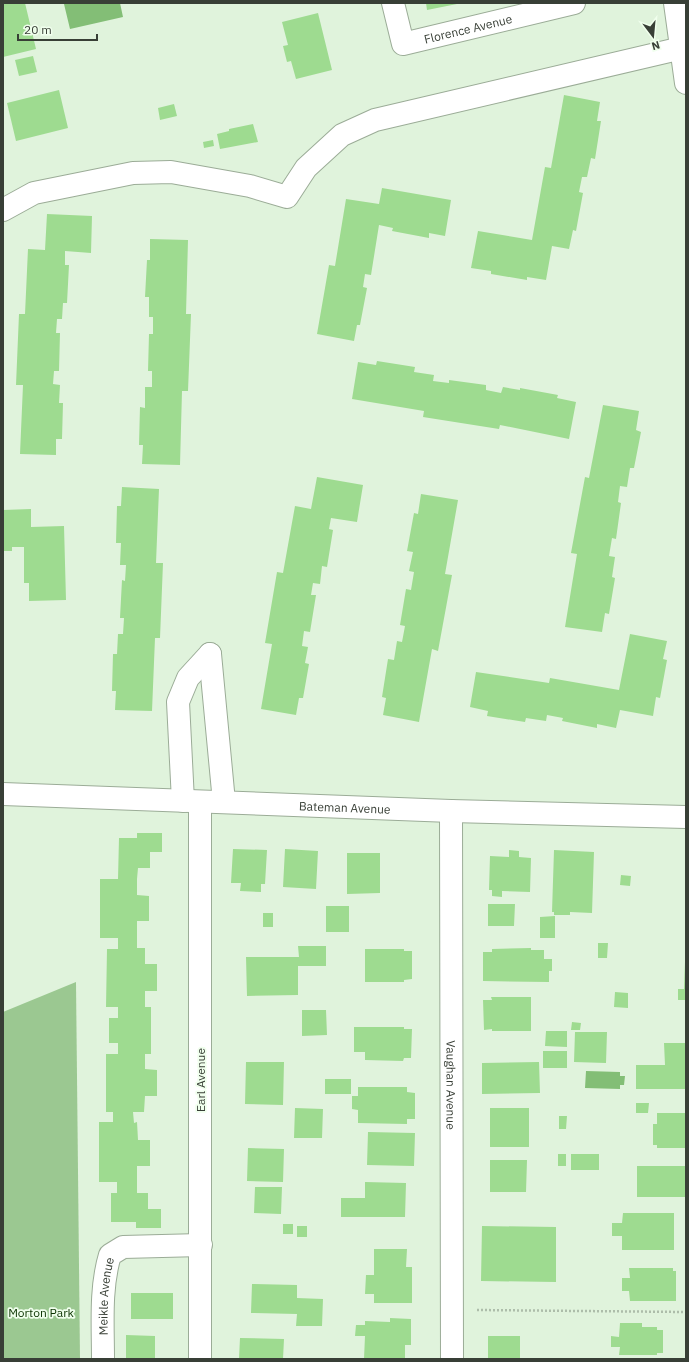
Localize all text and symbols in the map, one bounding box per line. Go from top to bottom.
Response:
street label: Florence Avenue [422,11,514,46]
scale bar [18,16,97,42]
north arrow [633,16,673,56]
text: 20 m [24,22,52,37]
text: N [650,38,662,53]
street label: Bateman Avenue [299,798,391,816]
street label: Vaughan Avenue [444,1040,459,1130]
street label: Earl Avenue [193,1048,208,1112]
street label: Meikle Avenue [95,1255,117,1335]
park label: Morton Park [8,1305,75,1320]

